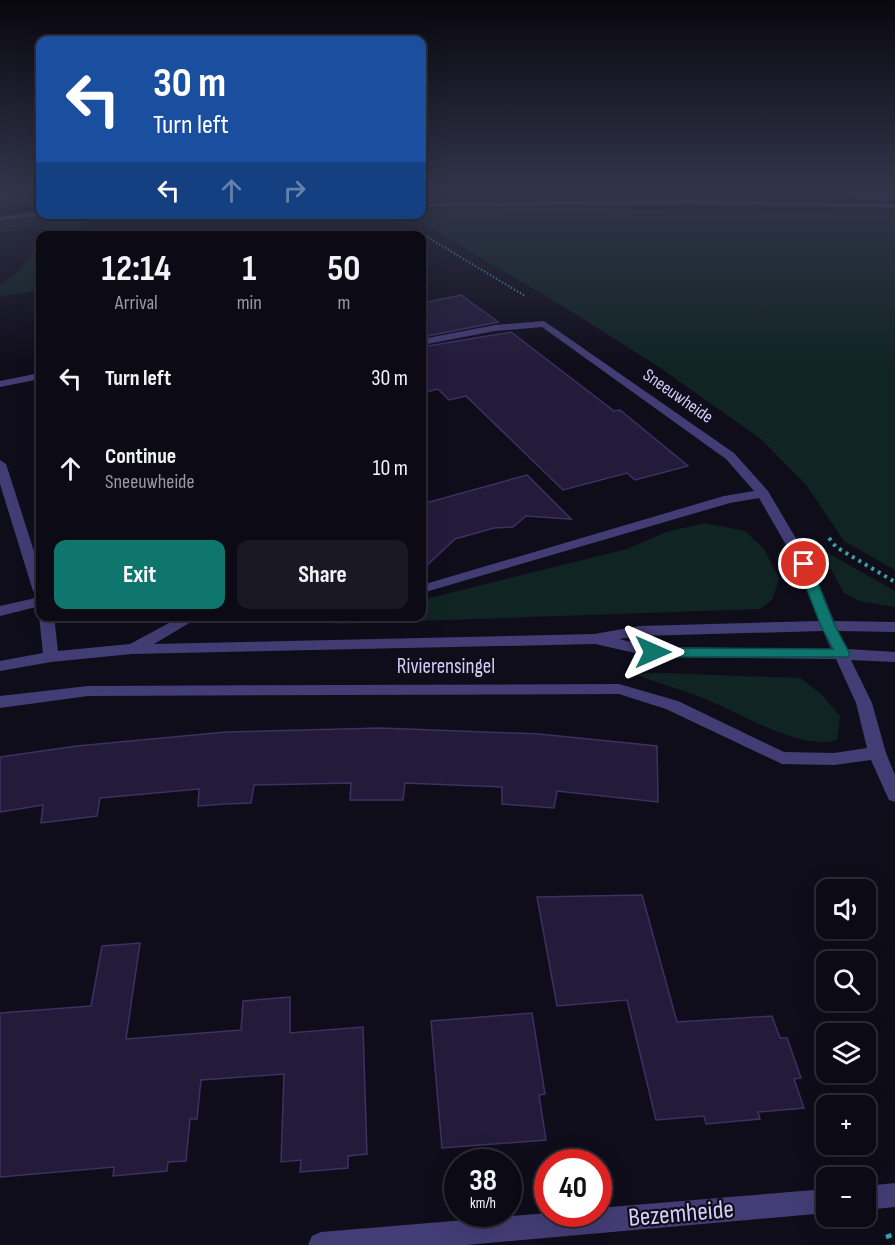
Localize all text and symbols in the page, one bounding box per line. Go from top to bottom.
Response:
text: 30 m [153,58,226,109]
icon: left [54,60,132,138]
text: Turn left [153,109,229,141]
icon: left [152,174,185,207]
icon: ahead [215,174,248,207]
icon: right [278,174,311,207]
text: 12:14 [102,248,171,291]
text: 1 [242,248,256,291]
text: 50 [327,248,360,291]
text: Arrival [115,291,158,315]
text: min [237,291,262,315]
text: m [337,291,350,315]
icon: left [54,362,87,395]
street label: Sneeuwheide [639,364,717,428]
text: Turn left [105,365,171,392]
text: 30 m [371,365,408,392]
text: Continue [105,443,176,470]
icon: ahead [54,452,87,485]
text: 10 m [373,455,408,482]
text: Sneeuwheide [105,470,194,494]
pin [778,538,829,589]
button: Exit [54,540,225,609]
button: Share [237,540,408,609]
icon: arrive [787,547,820,580]
position arrow [621,620,685,684]
street label: Rivierensingel [397,654,495,679]
map controls [816,879,876,1227]
button: sound [816,879,876,939]
button: search [816,951,876,1011]
button: layers [816,1023,876,1083]
button: + [816,1095,876,1155]
speed limit sign: 40 [534,1149,612,1227]
text: 38 [469,1163,497,1199]
button: − [816,1167,876,1227]
text: km/h [470,1194,496,1213]
street label: Bezemheide [627,1194,735,1234]

